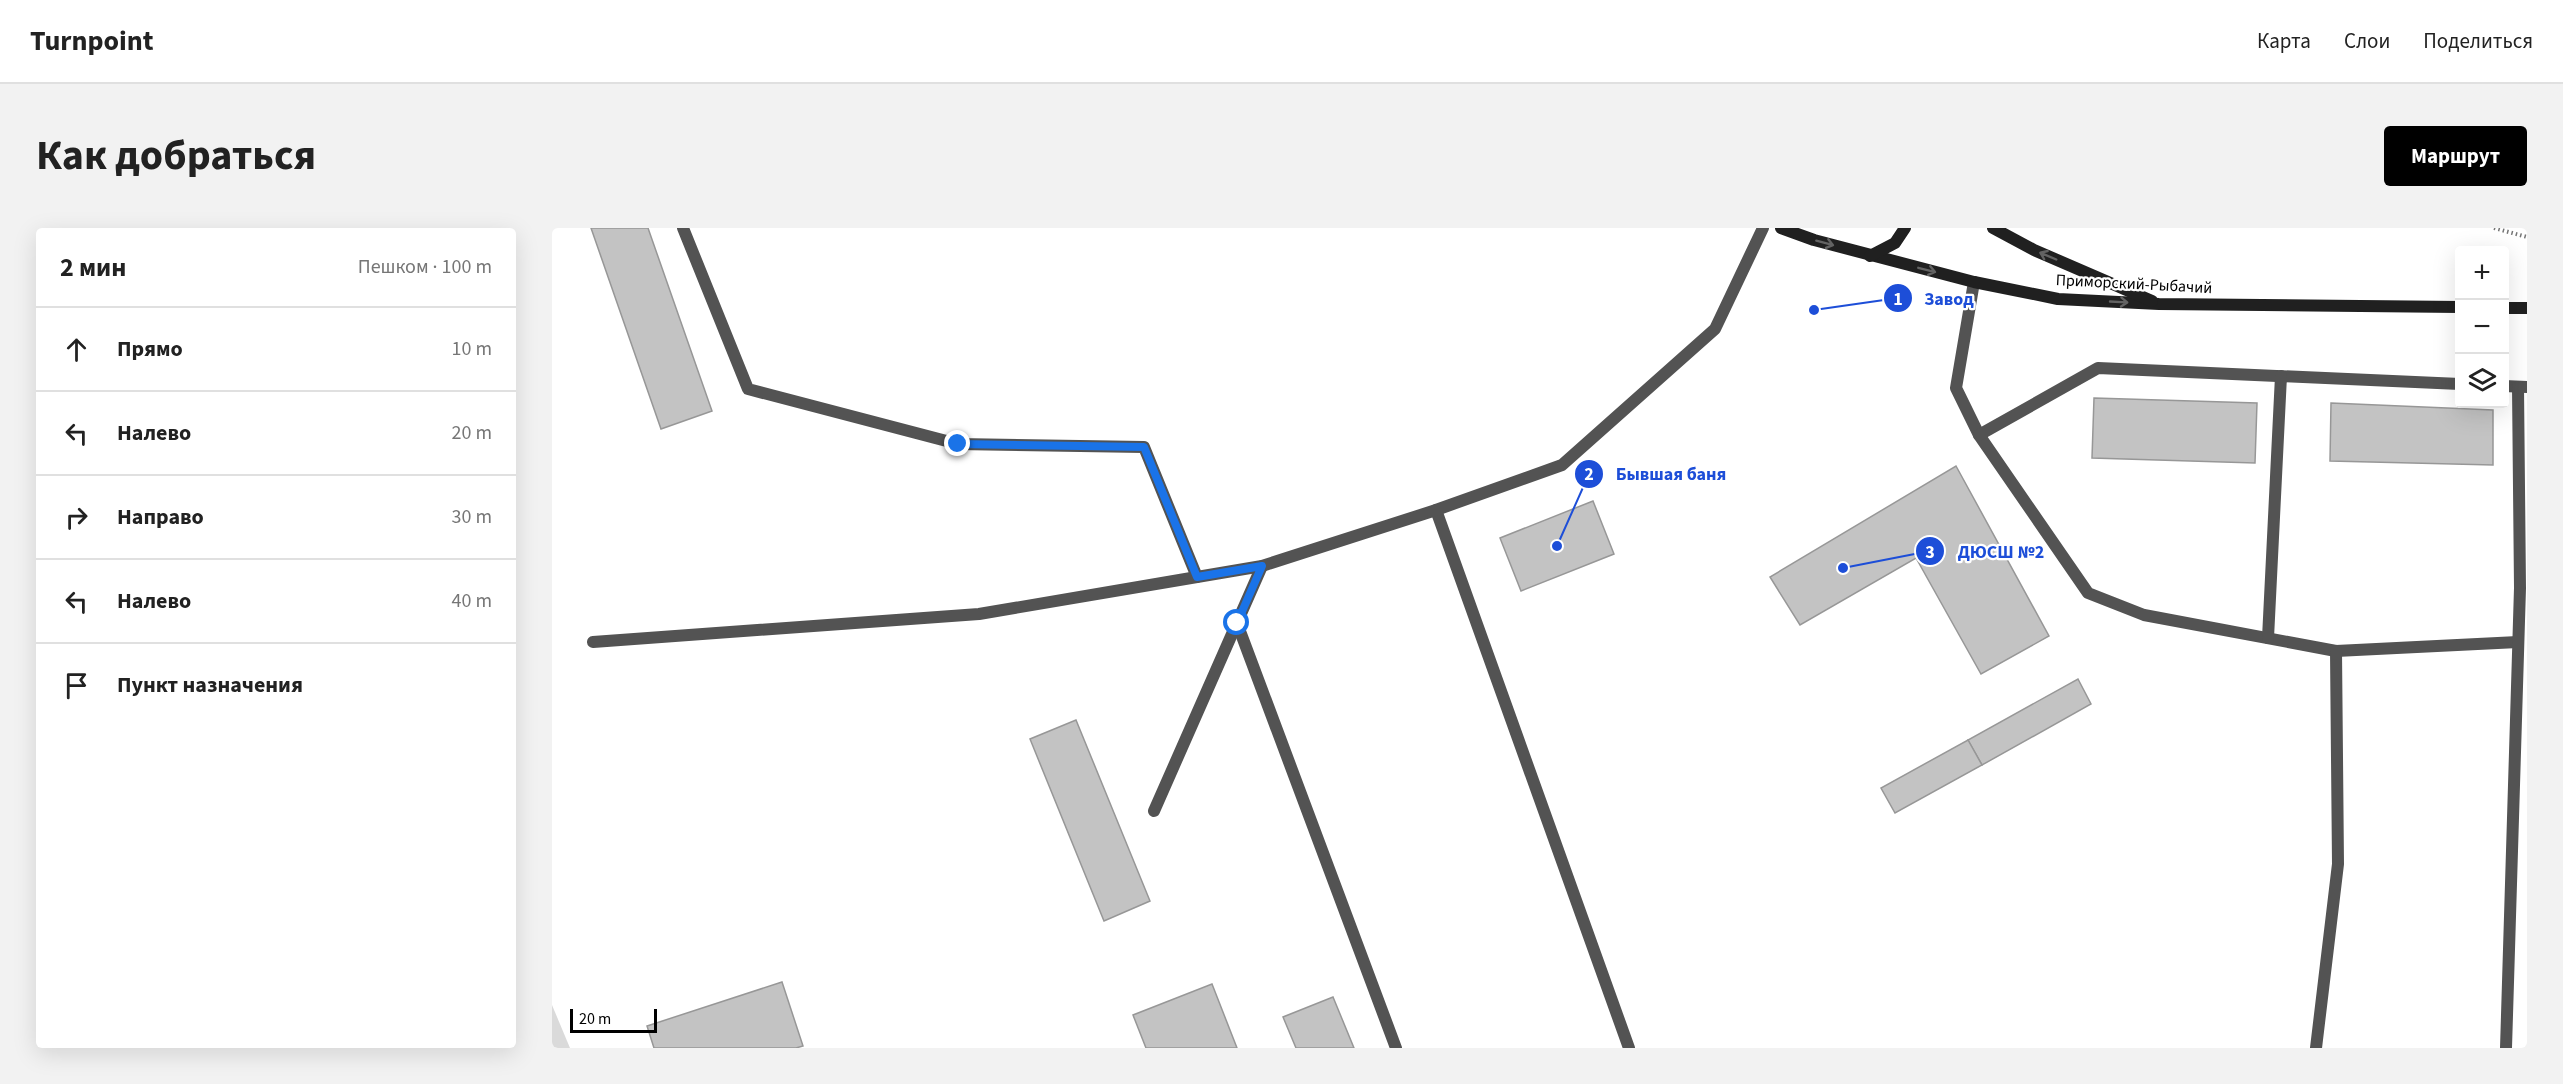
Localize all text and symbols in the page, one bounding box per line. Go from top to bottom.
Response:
text: Turnpoint [30,21,154,61]
text: Карта [2257,26,2311,56]
text: Слои [2344,26,2390,56]
text: Поделиться [2423,26,2533,56]
text: Как добраться [36,126,316,186]
button: Маршрут [2384,126,2527,186]
one-way arrow [1815,238,1834,250]
map controls [2455,246,2509,408]
button: + [2455,246,2509,300]
text: 2 мин [60,249,126,286]
one-way arrow [2039,250,2057,261]
text: Пешком · 100 m [358,253,492,281]
one-way arrow [1917,265,1936,277]
street label: Приморский-Рыбачий [2055,269,2213,299]
callout: Завод [1883,280,1986,316]
text: 1 [1893,287,1903,312]
text: Завод [1924,287,1974,312]
one-way arrow [2108,297,2128,308]
button: − [2455,300,2509,354]
icon: ahead [60,333,93,366]
text: Прямо [117,333,183,365]
text: 10 m [452,335,492,363]
button: layers [2455,354,2509,408]
icon: left [60,417,93,450]
text: Налево [117,417,191,449]
text: 20 m [452,419,492,447]
route end [944,430,970,456]
callout: Бывшая баня [1574,456,1738,492]
text: 2 [1584,462,1594,487]
text: Бывшая баня [1616,462,1726,487]
icon: right [60,501,93,534]
text: Направо [117,501,204,533]
text: 30 m [452,503,492,531]
callout: ДЮСШ №2 [1915,533,2056,569]
text: 3 [1925,540,1935,565]
text: ДЮСШ №2 [1958,540,2044,565]
icon: left [60,585,93,618]
text: Налево [117,585,191,617]
text: 40 m [452,587,492,615]
route start [1223,609,1249,635]
icon: arrive [60,669,93,702]
text: Пункт назначения [117,669,303,701]
scale bar [570,1006,657,1034]
text: 20 m [579,1008,611,1030]

